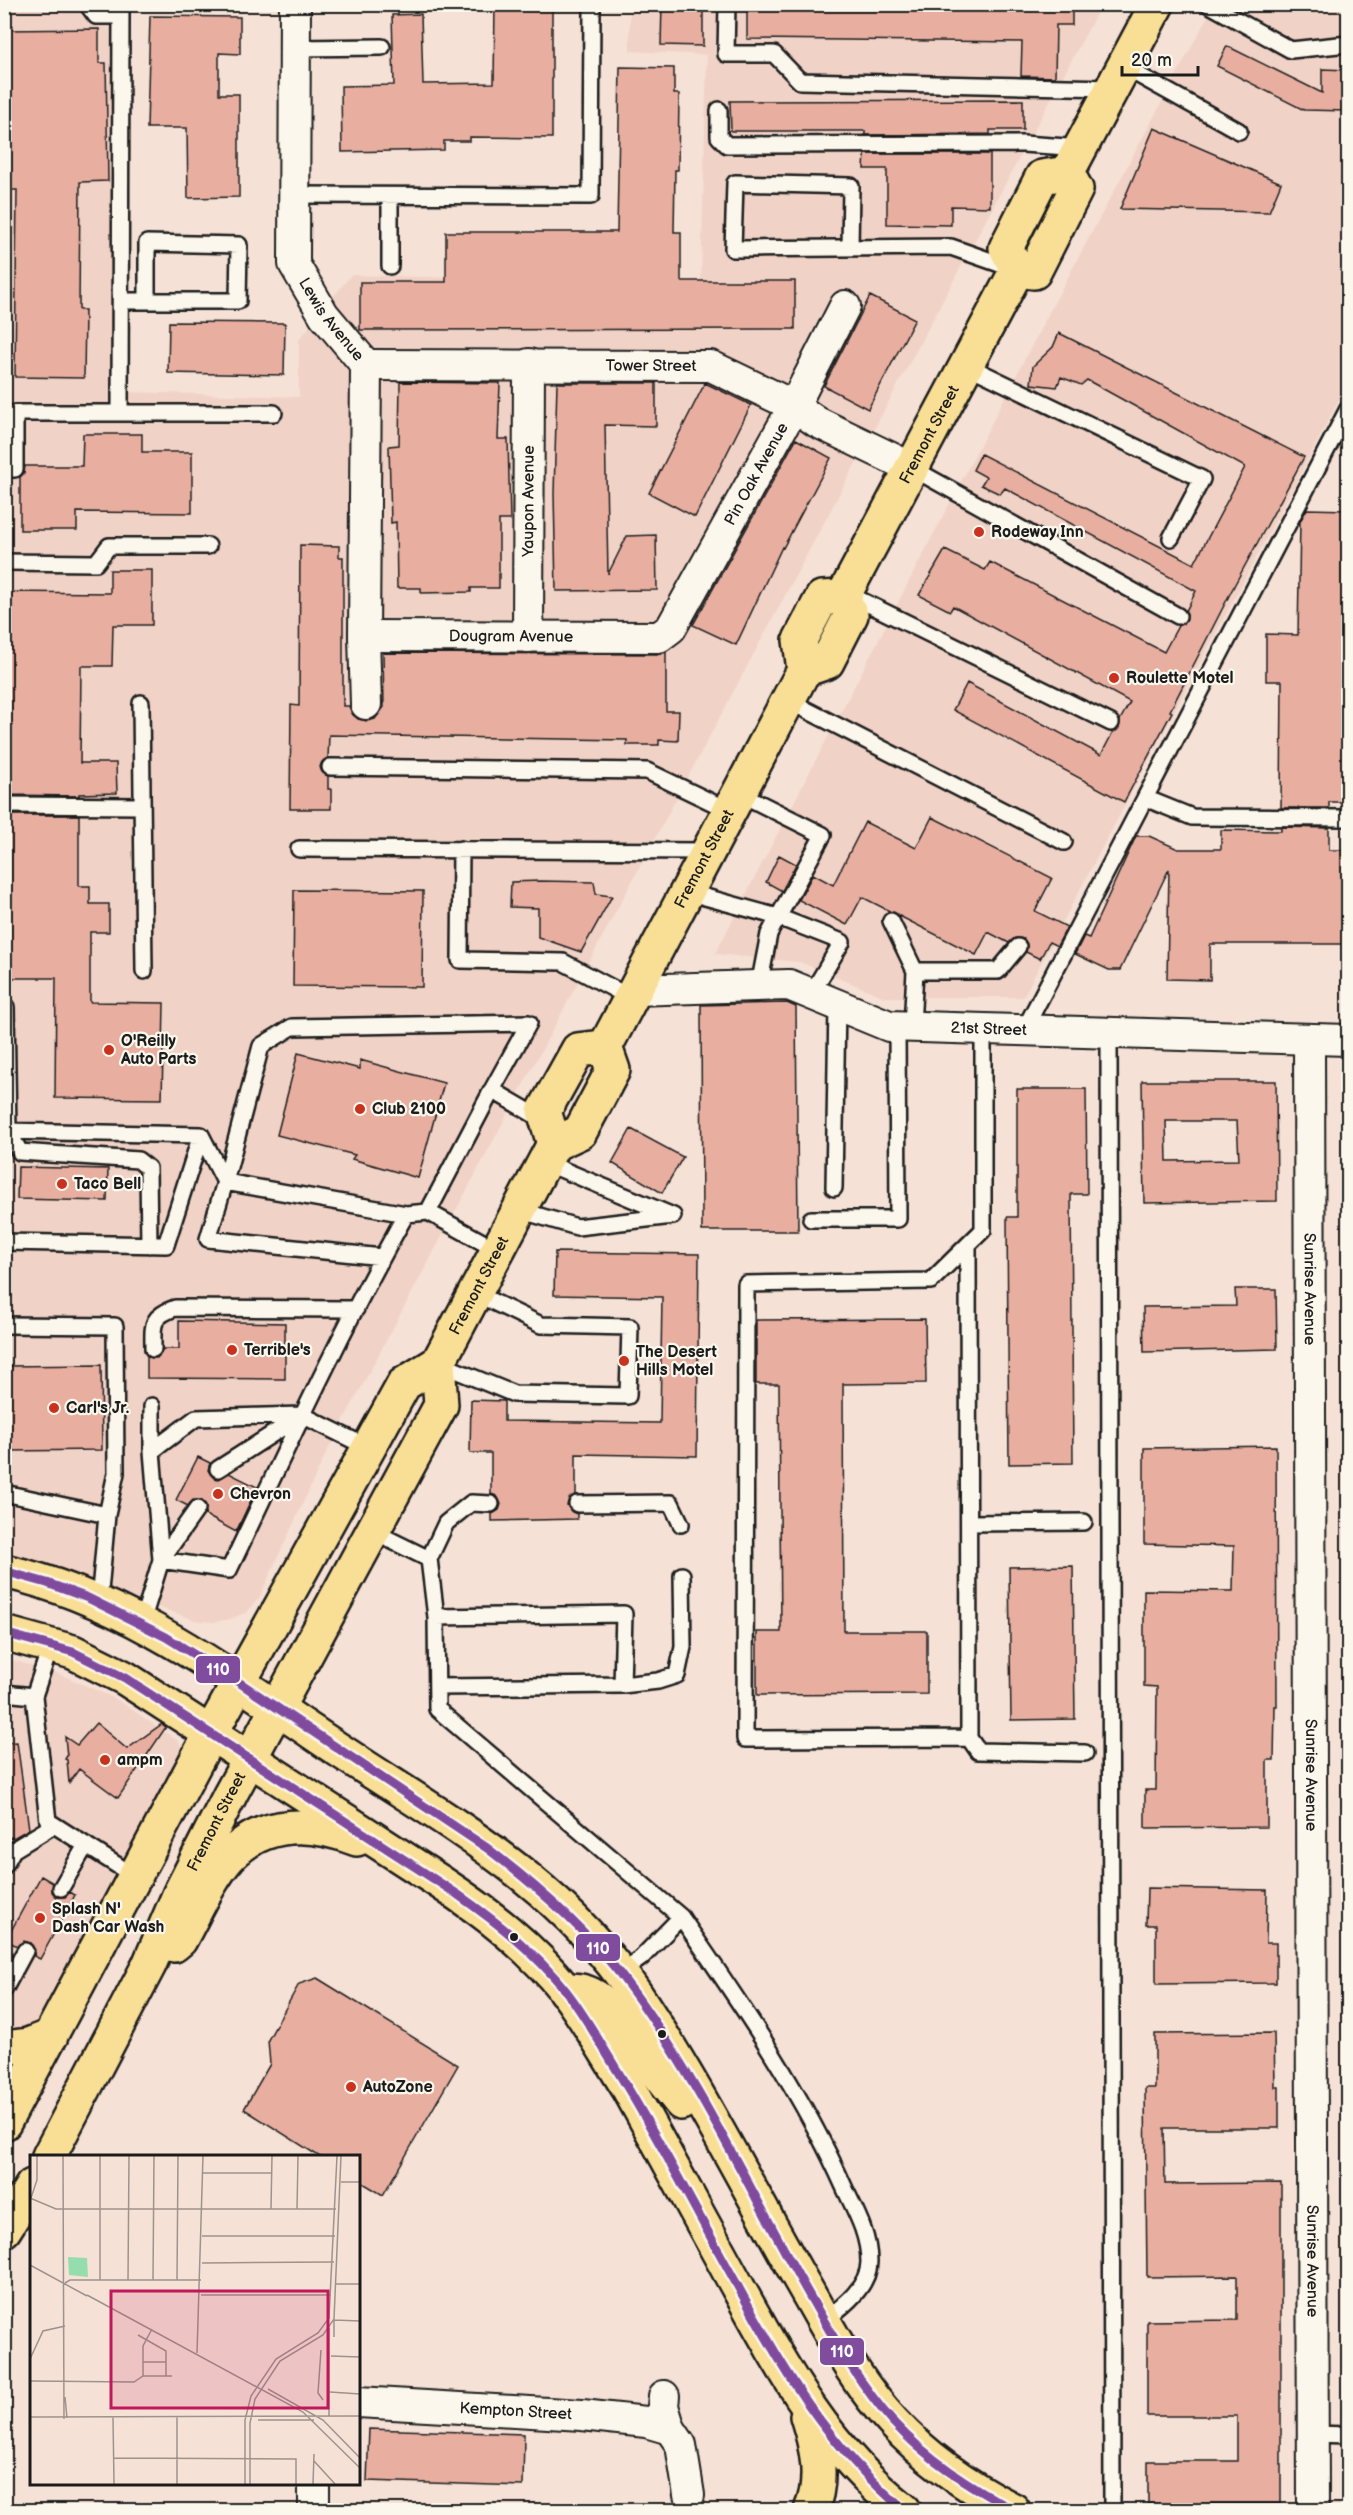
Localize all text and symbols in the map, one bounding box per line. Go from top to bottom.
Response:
scale bar [1122,39,1198,77]
text: 20 m [1131,50,1172,71]
street label: Lewis Avenue [295,274,368,365]
street label: Tower Street [606,356,697,375]
street label: Fremont Street [895,382,963,487]
street label: Pin Oak Avenue [720,419,793,529]
street label: Yaupon Avenue [519,445,538,558]
place label: Rodeway Inn [991,523,1084,542]
marker: Rodeway Inn [972,525,986,539]
street label: Dougram Avenue [449,627,574,646]
place label: Roulette Motel [1126,669,1233,688]
marker: Roulette Motel [1107,671,1121,685]
street label: Fremont Street [670,806,738,911]
street label: 21st Street [950,1018,1027,1040]
place label: O'Reilly Auto Parts [120,1032,197,1069]
marker: O'Reilly Auto Parts [102,1043,116,1057]
place label: Club 2100 [372,1100,446,1119]
marker: Club 2100 [353,1102,367,1116]
place label: Taco Bell [74,1175,141,1194]
marker: Taco Bell [55,1177,69,1191]
street label: Fremont Street [445,1233,513,1338]
street label: Sunrise Avenue [1300,1233,1319,1346]
place label: Terrible's [244,1341,311,1360]
marker: Terrible's [225,1343,239,1357]
place label: The Desert Hills Motel [636,1343,717,1380]
marker: The Desert Hills Motel [617,1354,631,1368]
place label: Carl's Jr. [66,1399,130,1418]
marker: Carl's Jr. [47,1401,61,1415]
place label: Chevron [230,1485,291,1504]
marker: Chevron [211,1487,225,1501]
line badge: 110 [195,1655,241,1684]
text: 110 [206,1661,230,1680]
street label: Sunrise Avenue [1301,1719,1321,1832]
place label: ampm [117,1751,163,1770]
marker: ampm [98,1753,112,1767]
street label: Fremont Street [183,1769,250,1875]
place label: Splash N' Dash Car Wash [52,1900,164,1937]
marker: Splash N' Dash Car Wash [33,1911,47,1925]
unlabelled marker [508,1931,520,1943]
line badge: 110 [575,1933,621,1962]
text: 110 [586,1940,610,1959]
unlabelled marker [656,2028,668,2040]
place label: AutoZone [362,2078,433,2097]
marker: AutoZone [344,2080,358,2094]
inset map [30,2155,360,2485]
street label: Sunrise Avenue [1303,2205,1322,2318]
line badge: 110 [819,2337,865,2366]
text: 110 [830,2343,854,2362]
street label: Kempton Street [459,2398,573,2424]

